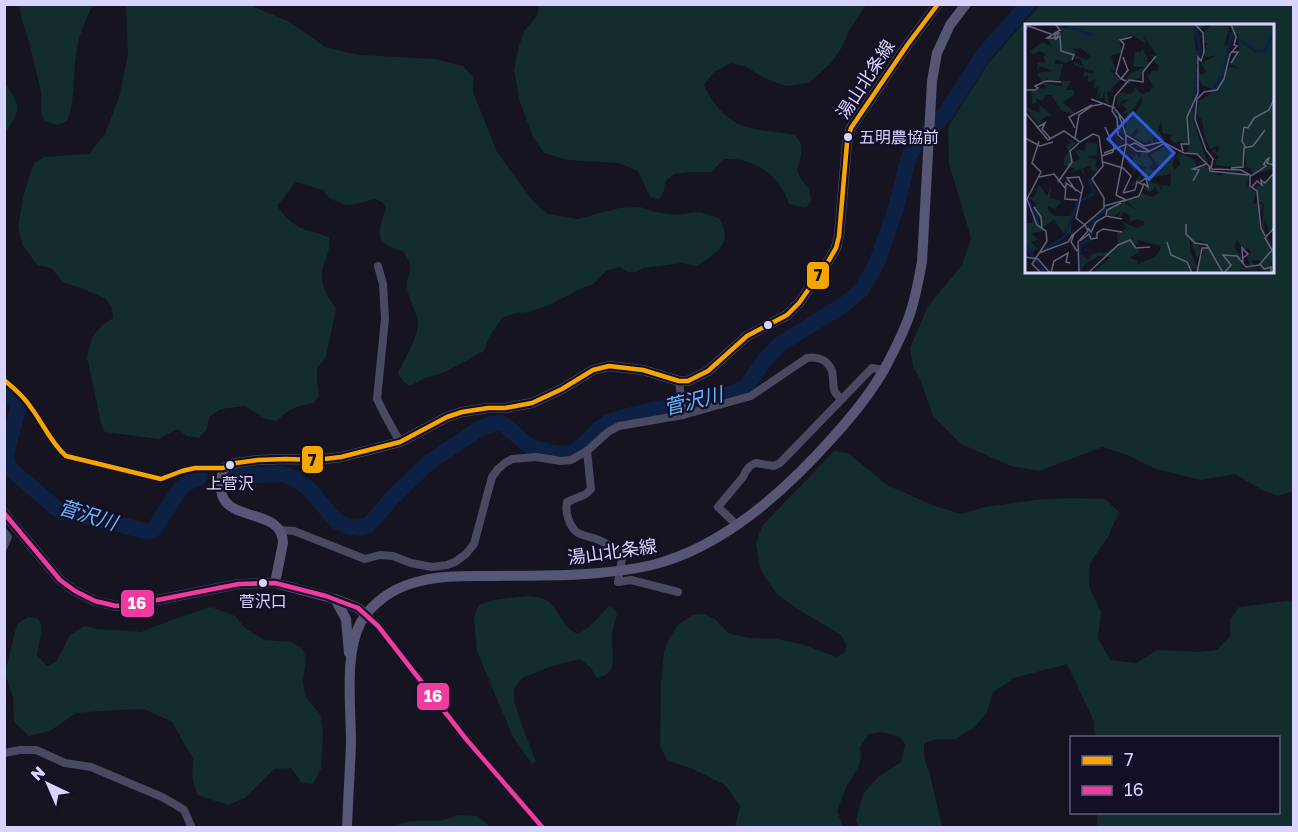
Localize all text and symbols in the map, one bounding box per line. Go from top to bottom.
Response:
inset map [1025,24,1274,273]
street label: 湯山北条線 [831,35,899,123]
place label: 五明農協前 [859,127,939,147]
marker: 五明農協前 [842,131,854,143]
line badge: 7 [806,261,830,290]
text: 7 [814,265,823,285]
unlabelled marker [762,319,774,331]
water label: 菅沢川 [661,381,727,419]
line badge: 7 [301,445,324,474]
text: 7 [308,450,317,470]
marker: 上菅沢 [224,459,236,471]
place label: 上菅沢 [206,473,254,493]
water label: 菅沢川 [56,494,122,535]
street label: 湯山北条線 [566,534,658,568]
marker: 菅沢口 [257,577,269,589]
line badge: 16 [120,589,155,618]
place label: 菅沢口 [239,591,287,611]
text: 16 [128,593,146,613]
line badge: 16 [416,682,450,711]
text: 16 [424,686,442,706]
legend [1070,736,1280,814]
text: 7 [1124,748,1134,770]
north arrow [18,754,78,814]
text: N [26,762,49,785]
text: 16 [1124,778,1144,800]

